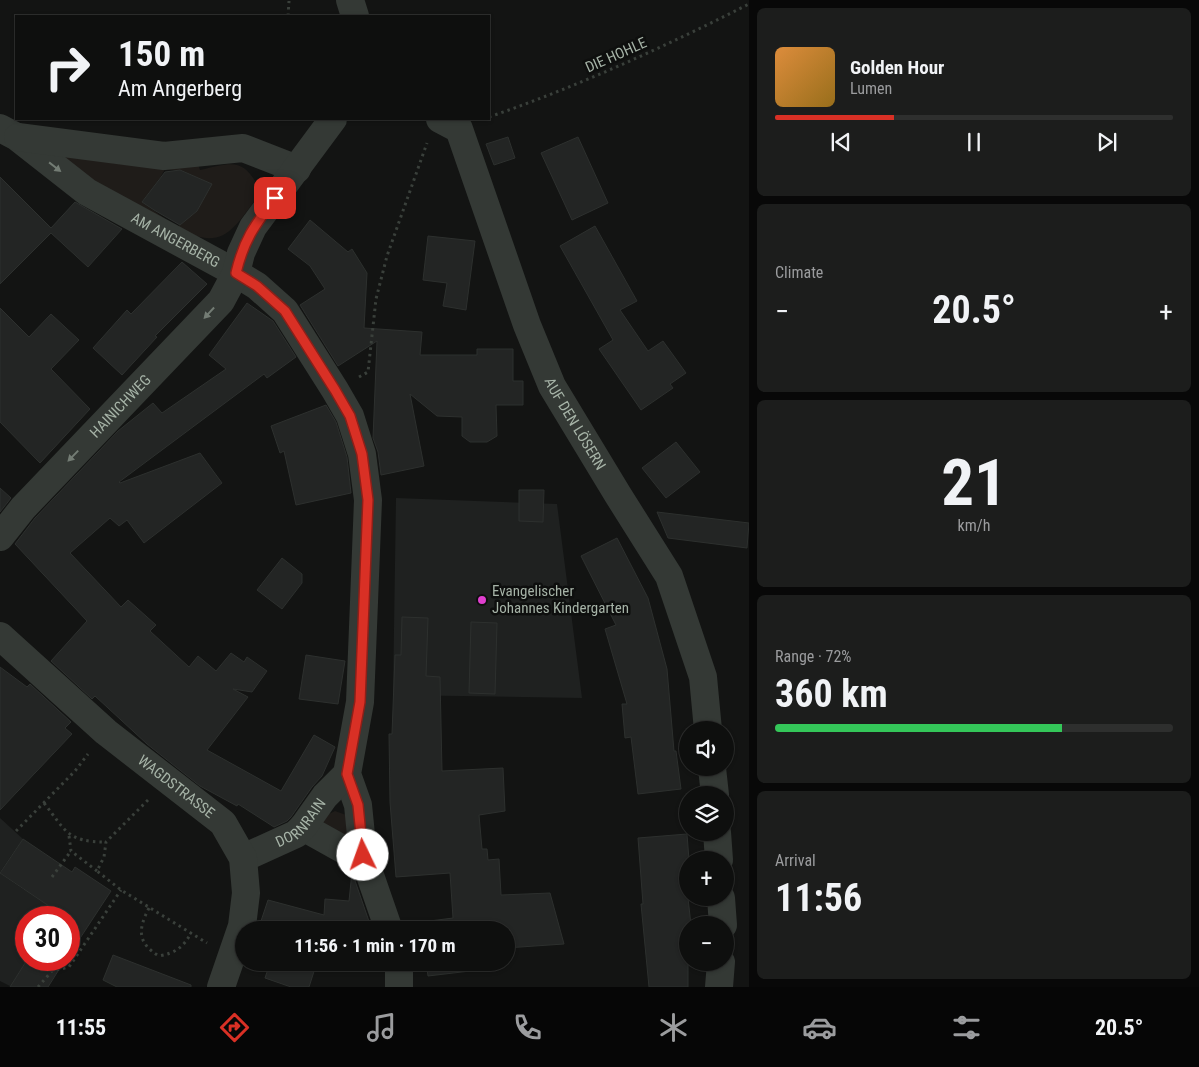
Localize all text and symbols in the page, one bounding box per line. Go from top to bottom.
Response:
street label: DIE HOHLE [582,33,650,77]
text: 150 m [118,34,205,75]
icon: right [35,35,100,100]
text: Golden Hour [850,56,944,79]
text: Am Angerberg [118,76,242,101]
text: Lumen [850,79,892,98]
icon: previous [827,128,855,156]
icon: pause [960,128,988,156]
icon: next [1093,128,1121,156]
one-way arrow [48,161,61,172]
pin [254,177,296,219]
icon: arrive [261,184,289,212]
street label: AM ANGERBERG [128,209,223,271]
text: Climate [775,263,823,282]
text: 20.5° [932,288,1016,332]
text: − [775,295,789,328]
text: + [1159,295,1173,328]
one-way arrow [203,307,215,319]
street label: HAINICHWEG [86,371,155,441]
street label: AUF DEN LÖSERN [541,375,610,473]
text: 21 [941,445,1007,521]
one-way arrow [67,450,79,462]
text: km/h [958,516,990,535]
place label: Evangelischer Johannes Kindergarten [492,582,629,617]
marker: Evangelischer Johannes Kindergarten [476,594,488,606]
text: Range · 72% [775,647,851,666]
text: 360 km [775,672,888,716]
map controls [679,721,734,971]
button: sound [679,721,734,776]
street label: WAGDSTRASSE [134,751,218,822]
button: layers [679,786,734,841]
street label: DORNRAIN [273,795,330,851]
position arrow [336,828,388,880]
button: + [679,851,734,906]
text: Arrival [775,851,816,870]
text: 11:56 [775,876,862,920]
speed limit sign: 30 [15,906,80,971]
button: − [679,916,734,971]
text: 11:56 · 1 min · 170 m [294,934,456,957]
icon: directions [217,1010,252,1045]
icon: music [364,1010,399,1045]
icon: phone [510,1010,545,1045]
icon: climate [656,1010,691,1045]
icon: car [802,1010,837,1045]
icon: filters [949,1010,984,1045]
text: 11:55 [56,1015,106,1040]
text: 20.5° [1095,1015,1143,1040]

